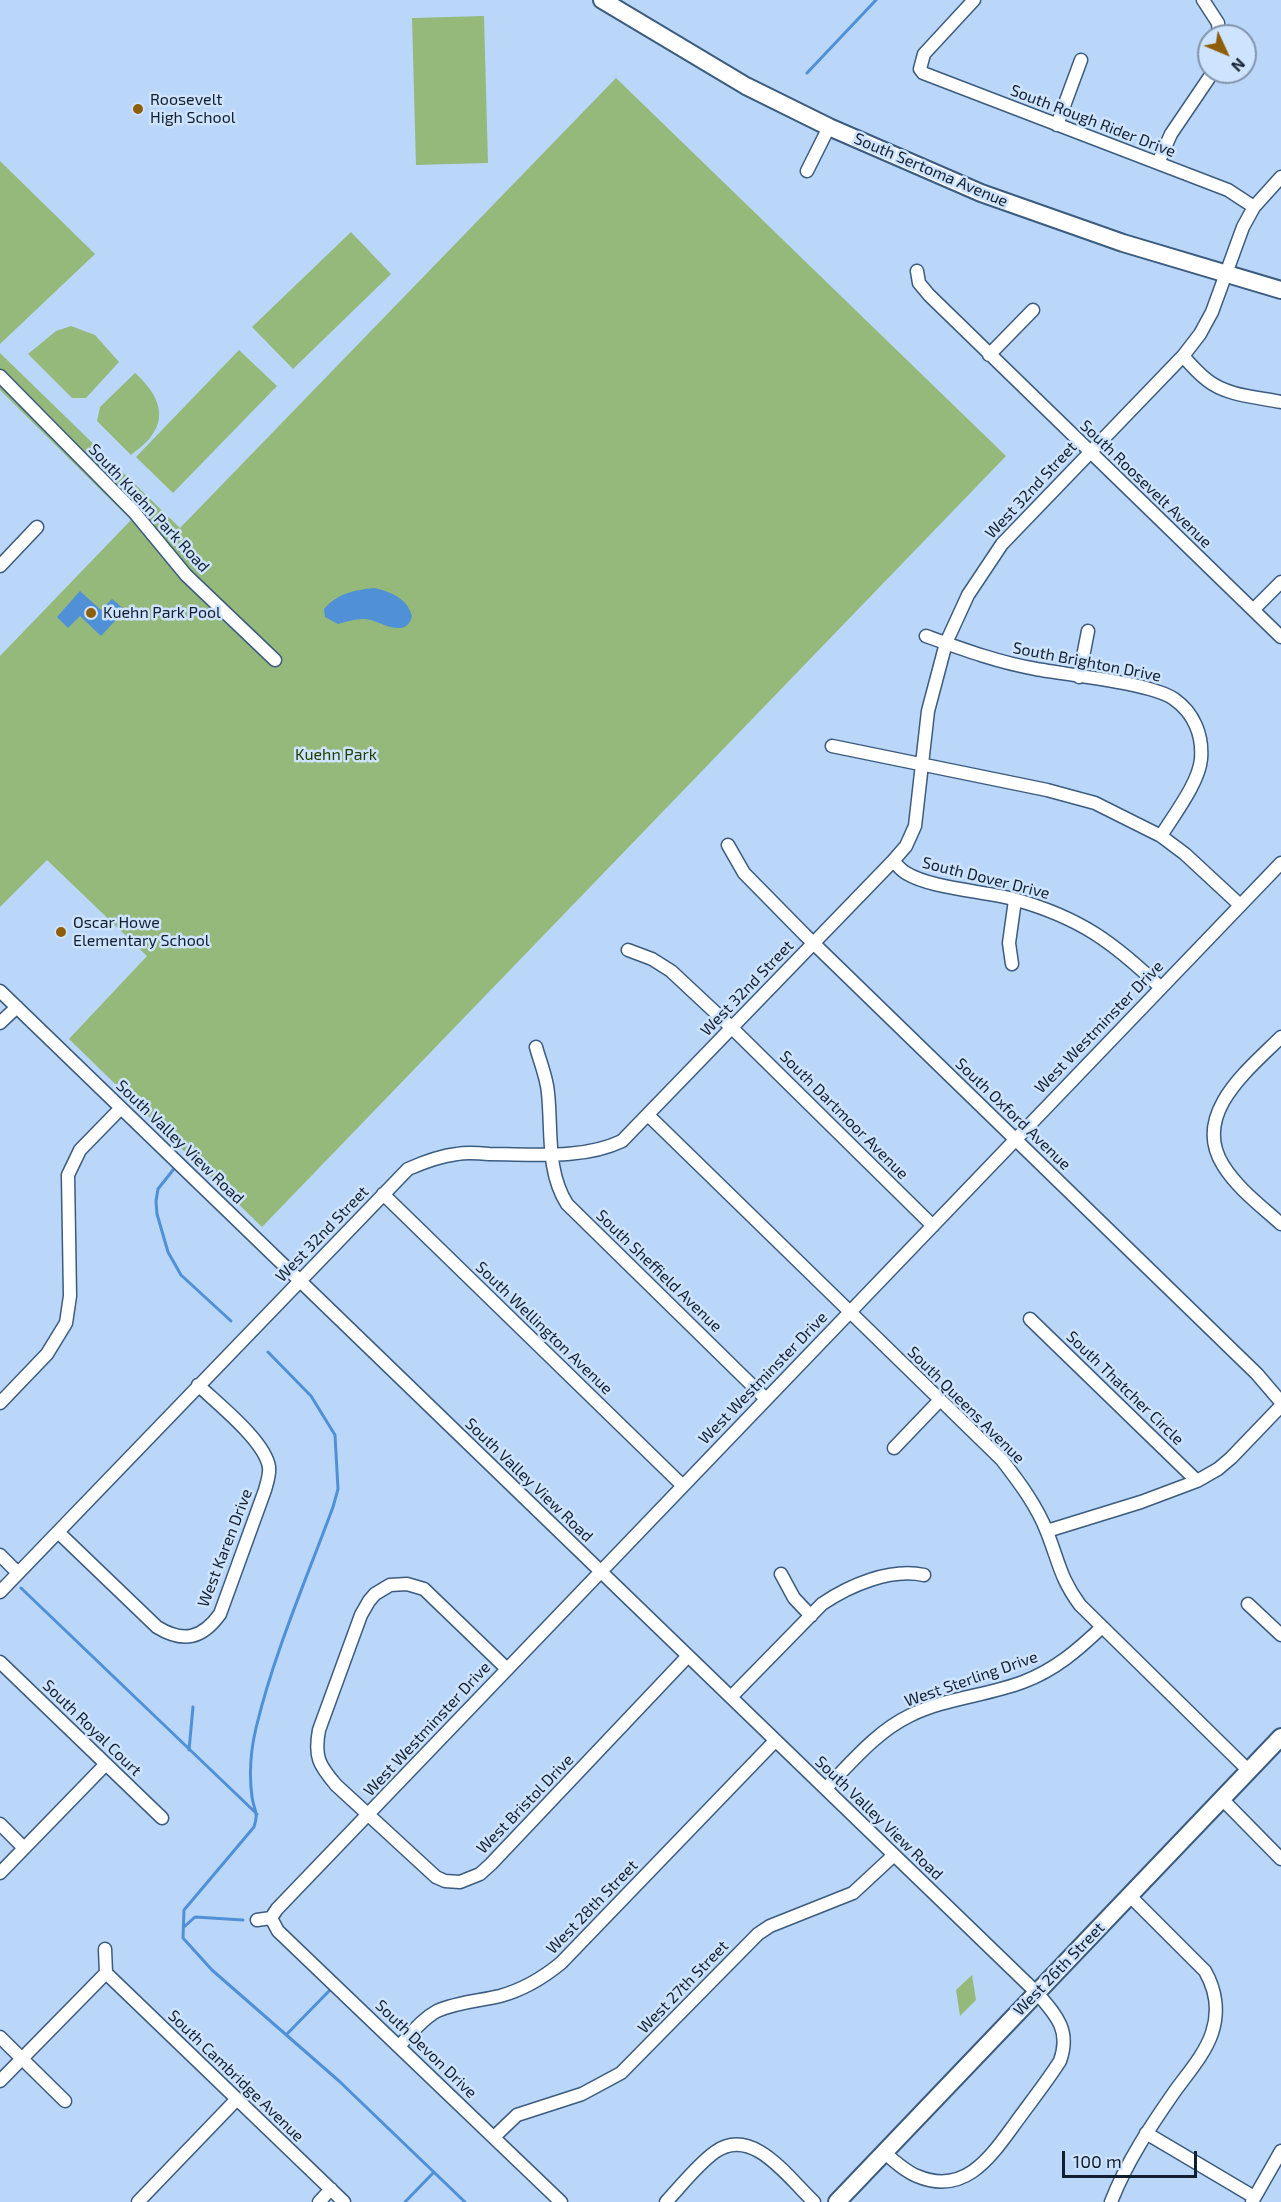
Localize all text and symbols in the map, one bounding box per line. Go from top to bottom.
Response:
north arrow [1197,24,1257,84]
text: N [1228,55,1250,76]
street label: South Rough Rider Drive [1008,81,1178,161]
place label: Roosevelt High School [150,90,235,128]
marker: Roosevelt High School [131,102,145,116]
street label: South Sertoma Avenue [851,129,1011,211]
street label: South Roosevelt Avenue [1076,416,1216,552]
street label: West 32nd Street [981,438,1081,542]
street label: South Kuehn Park Road [85,440,213,576]
place label: Kuehn Park Pool [103,603,221,623]
marker: Kuehn Park Pool [84,606,98,620]
street label: South Brighton Drive [1011,638,1163,686]
park label: Kuehn Park [295,745,377,765]
street label: South Dover Drive [920,853,1052,903]
place label: Oscar Howe Elementary School [73,913,210,951]
marker: Oscar Howe Elementary School [54,925,68,939]
street label: West 32nd Street [696,936,798,1040]
street label: West Westminster Drive [1031,957,1167,1097]
street label: South Dartmoor Avenue [776,1047,912,1183]
street label: South Oxford Avenue [951,1054,1075,1174]
street label: South Valley View Road [112,1076,248,1208]
street label: West 32nd Street [271,1182,373,1286]
street label: South Sheffield Avenue [592,1206,726,1336]
street label: South Wellington Avenue [472,1258,616,1398]
street label: West Westminster Drive [695,1308,831,1448]
street label: South Thatcher Circle [1062,1327,1188,1449]
street label: South Queens Avenue [903,1342,1029,1468]
street label: South Valley View Road [461,1414,597,1546]
street label: West Karen Drive [194,1486,256,1610]
street label: West Sterling Drive [902,1647,1040,1711]
street label: West Westminster Drive [360,1658,494,1800]
street label: South Royal Court [38,1676,146,1780]
street label: West Bristol Drive [473,1750,577,1858]
street label: South Valley View Road [811,1752,947,1884]
street label: West 28th Street [542,1856,642,1958]
street label: West 26th Street [1009,1918,1109,2020]
street label: West 27th Street [634,1936,732,2038]
street label: South Devon Drive [371,1996,481,2102]
street label: South Cambridge Avenue [164,2006,308,2146]
scale bar [1065,2139,1200,2177]
text: 100 m [1073,2150,1122,2172]

